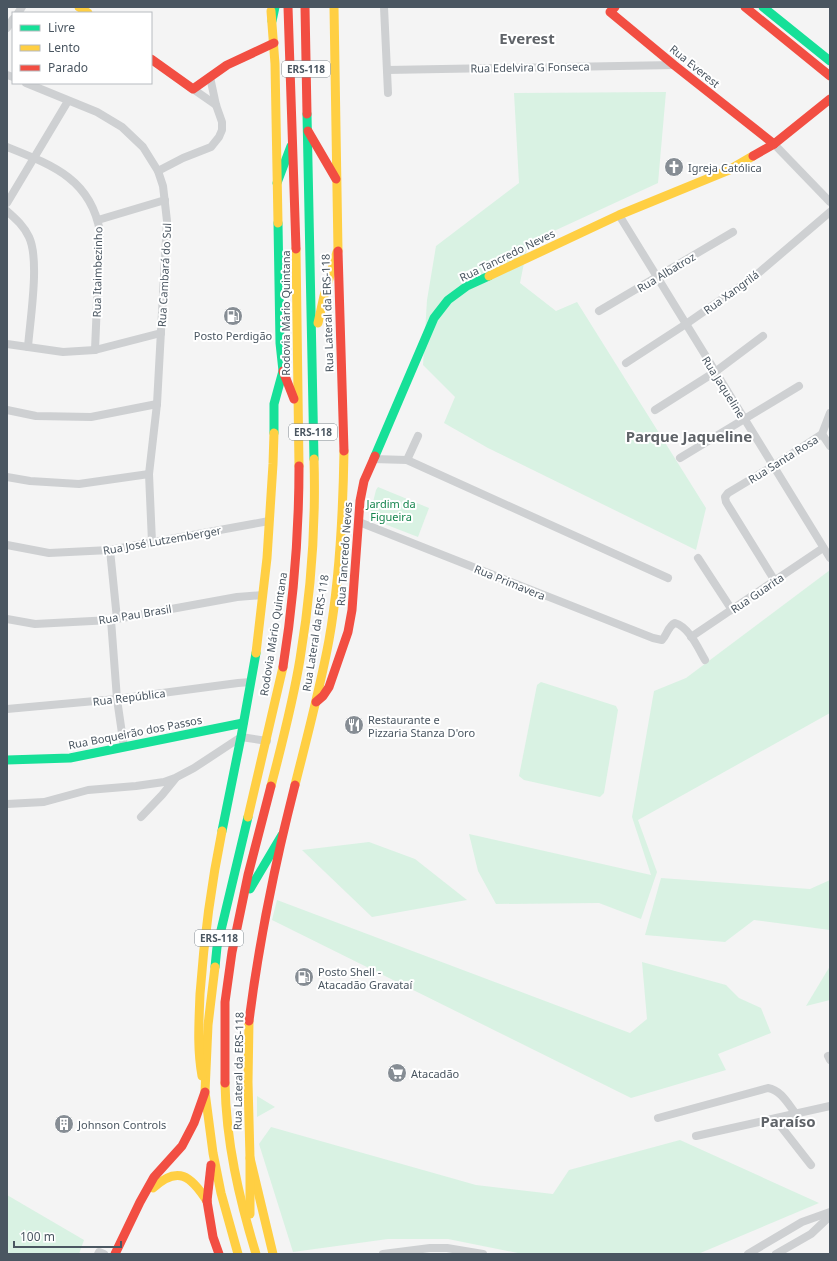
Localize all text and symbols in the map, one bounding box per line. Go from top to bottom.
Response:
legend [12,12,152,84]
text: Livre [48,19,75,36]
district label: Everest [499,28,555,48]
text: Lento [48,39,80,56]
street label: Rua Everest [667,41,723,91]
street label: Rua Edelvira G Fonseca [470,58,590,76]
text: Parado [48,59,88,76]
road number: ERS-118 [282,61,330,77]
church icon: Igreja Católica [663,156,685,178]
place label: Igreja Católica [688,160,762,175]
street label: Rua Cambará do Sul [154,223,174,327]
street label: Rua Tancredo Neves [457,225,557,285]
street label: Rua Itaimbezinho [89,226,105,318]
street label: Rua Albatroz [634,249,698,295]
street label: Rodovia Mário Quintana [278,250,293,376]
street label: Rua Lateral da ERS-118 [317,254,337,372]
street label: Rua Xangrilá [700,267,762,317]
fuel station icon: Posto Perdigão [222,305,244,327]
place label: Posto Perdigão [194,328,273,343]
street label: Rua Jaqueline [699,353,749,421]
road number: ERS-118 [289,424,337,440]
district label: Parque Jaqueline [626,426,752,446]
street label: Rua Santa Rosa [745,432,821,486]
park label: Jardim da Figueira [365,496,416,524]
street label: Rua Tancredo Neves [333,501,355,607]
street label: Rua José Lutzemberger [102,522,223,558]
street label: Rua Primavera [472,561,548,603]
street label: Rua Guarita [727,570,787,616]
street label: Rodovia Mário Quintana [256,571,290,697]
street label: Rua Lateral da ERS-118 [298,573,332,693]
street label: Rua Pau Brasil [97,601,173,627]
street label: Rua República [92,685,166,709]
street label: Rua Boqueirão dos Passos [67,712,203,752]
place label: Restaurante e Pizzaria Stanza D'oro [368,712,475,740]
restaurant icon: Restaurante e Pizzaria Stanza D'oro [343,714,365,736]
road number: ERS-118 [195,930,243,946]
place label: Posto Shell - Atacadão Gravataí [318,964,413,992]
fuel station icon: Posto Shell - Atacadão Gravataí [293,966,315,988]
street label: Rua Lateral da ERS-118 [229,1012,247,1130]
supermarket icon: Atacadão [386,1062,408,1084]
place label: Atacadão [411,1066,460,1081]
district label: Paraíso [760,1111,816,1131]
building icon: Johnson Controls [53,1113,75,1135]
place label: Johnson Controls [77,1117,166,1132]
scale bar [14,1223,121,1249]
text: 100 m [20,1228,55,1245]

